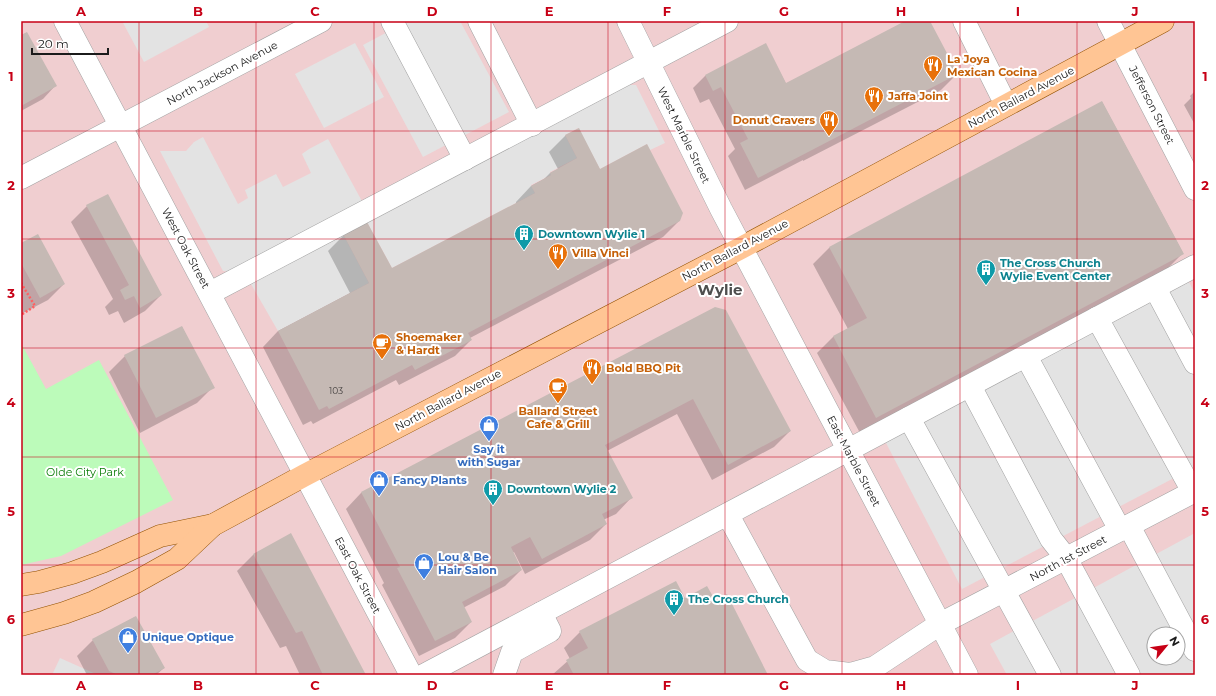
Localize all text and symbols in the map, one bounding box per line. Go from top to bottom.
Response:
text: A [75,3,87,19]
text: B [193,3,203,19]
text: C [310,3,320,19]
text: D [427,3,438,19]
text: E [545,3,554,19]
text: F [663,3,671,19]
text: G [779,3,789,19]
text: H [896,3,906,19]
text: I [1016,3,1020,19]
text: J [1130,3,1139,19]
scale bar [32,30,108,56]
text: 20 m [38,36,69,51]
street label: North Jackson Avenue [164,38,280,108]
place label: La Joya Mexican Cocina [947,52,1037,79]
restaurant icon: La Joya Mexican Cocina [922,54,944,82]
street label: Jefferson Street [1126,62,1178,147]
street label: North Ballard Avenue [965,63,1077,131]
text: 1 [8,68,14,84]
text: 1 [1202,68,1208,84]
street label: West Marble Street [655,85,714,186]
restaurant icon: Jaffa Joint [863,85,885,113]
place label: Jaffa Joint [887,89,948,103]
restaurant icon: Donut Cravers [818,109,840,137]
place label: Donut Cravers [733,113,815,127]
text: 2 [7,177,15,193]
text: 2 [1201,177,1209,193]
street label: West Oak Street [159,205,213,291]
street label: North Ballard Avenue [679,216,791,284]
building icon: Downtown Wylie 1 [513,223,535,251]
place label: Downtown Wylie 1 [538,227,645,241]
restaurant icon: Villa Vinci [547,242,569,270]
place label: Villa Vinci [571,246,629,260]
place label: The Cross Church Wylie Event Center [1000,256,1111,283]
building icon: The Cross Church Wylie Event Center [975,258,997,286]
district label: Wylie [698,280,742,299]
text: 3 [6,285,15,301]
text: 3 [1200,285,1209,301]
place label: Shoemaker & Hardt [396,330,462,357]
cafe icon: Shoemaker & Hardt [371,332,393,360]
restaurant icon: Bold BBQ Pit [581,357,603,385]
place label: Bold BBQ Pit [606,361,681,375]
street label: North Ballard Avenue [392,366,504,434]
cafe icon: Ballard Street Cafe & Grill [547,376,569,404]
house number: 103 [329,385,343,396]
text: 4 [7,394,16,410]
text: 4 [1201,394,1210,410]
place label: Ballard Street Cafe & Grill [518,404,598,431]
street label: East Marble Street [824,413,884,509]
shop icon: Say it with Sugar [478,414,500,442]
place label: Say it with Sugar [458,442,521,469]
park label: Olde City Park [46,465,124,479]
shop icon: Fancy Plants [368,469,390,497]
place label: Fancy Plants [393,473,467,487]
building icon: Downtown Wylie 2 [482,478,504,506]
place label: Downtown Wylie 2 [507,482,617,496]
text: 5 [7,503,15,519]
text: 5 [1201,503,1209,519]
street label: North 1st Street [1027,532,1109,584]
street label: East Oak Street [332,534,384,616]
place label: Lou & Be Hair Salon [438,550,497,577]
shop icon: Lou & Be Hair Salon [413,552,435,580]
building icon: The Cross Church [663,588,685,616]
place label: The Cross Church [688,592,789,606]
text: 6 [7,611,16,627]
text: 6 [1201,611,1210,627]
shop icon: Unique Optique [117,626,139,654]
north arrow [1146,626,1186,666]
place label: Unique Optique [142,630,234,644]
text: N [1166,634,1183,648]
text: A [75,677,87,693]
text: B [193,677,203,693]
text: C [310,677,320,693]
text: D [427,677,438,693]
text: E [545,677,554,693]
text: F [663,677,671,693]
text: G [779,677,789,693]
text: H [896,677,906,693]
text: I [1016,677,1020,693]
text: J [1130,677,1139,693]

